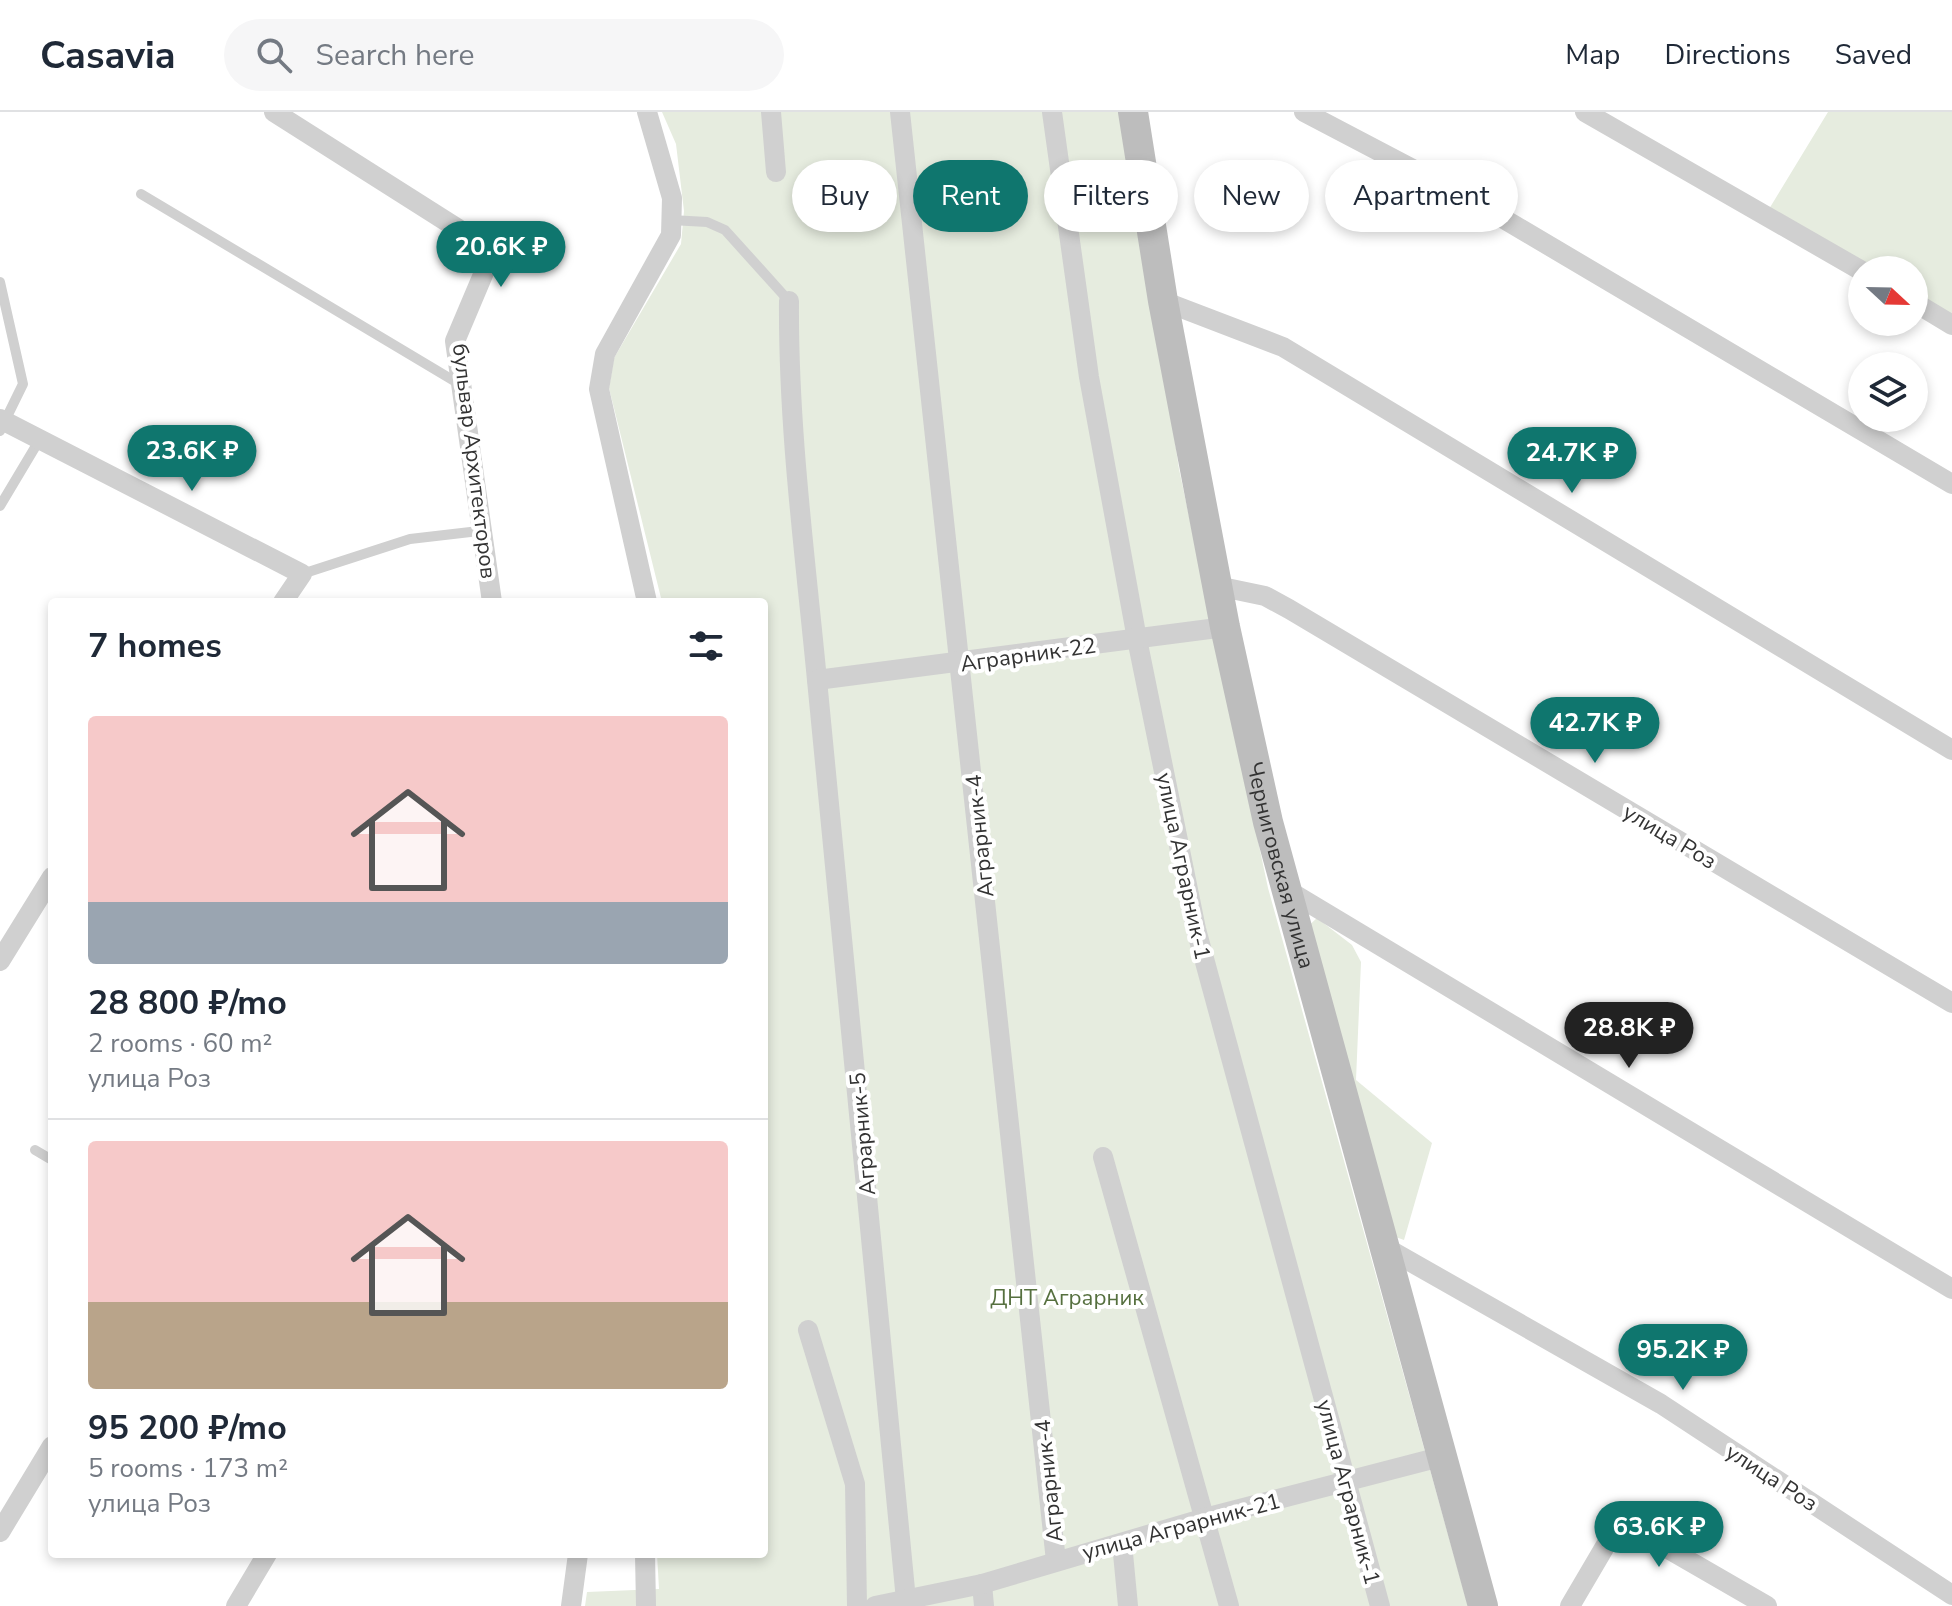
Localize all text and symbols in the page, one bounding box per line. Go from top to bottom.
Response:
search box [224,19,784,91]
text: Casavia [40,30,176,81]
icon: search [252,33,296,77]
text: Search here [316,35,475,76]
text: Map [1565,36,1620,74]
text: Directions [1664,36,1791,74]
text: Saved [1835,36,1912,74]
chip: Buy [792,160,897,232]
chip: Rent [913,160,1028,232]
chip: Filters [1044,160,1178,232]
chip: New [1194,160,1309,232]
chip: Apartment [1325,160,1518,232]
pin: 20.6K ₽ [427,221,575,289]
text: 20.6K ₽ [454,229,548,264]
north arrow [1848,256,1928,336]
map controls [1848,256,1928,432]
street label: бульвар Архитекторов [445,342,503,580]
button: layers [1848,352,1928,432]
pin: 23.6K ₽ [118,425,266,493]
pin: 24.7K ₽ [1498,427,1646,495]
text: 23.6K ₽ [145,433,239,468]
text: 24.7K ₽ [1525,435,1619,470]
text: 7 homes [88,623,222,669]
icon: filters [684,624,728,668]
street label: Аграрник-22 [958,631,1098,679]
pin: 42.7K ₽ [1521,697,1669,765]
text: 42.7K ₽ [1548,705,1642,740]
street label: Черниговская улица [1239,759,1322,972]
icon: home [336,768,480,912]
street label: улица Аграрник-1 [1149,770,1217,962]
street label: Аграрник-4 [959,773,1001,899]
street label: улица Роз [1617,797,1722,876]
text: 28 800 ₽/mo [88,980,287,1026]
pin: 28.8K ₽ [1555,1002,1703,1070]
text: 28.8K ₽ [1582,1010,1676,1045]
text: 2 rooms · 60 m² [88,1026,272,1061]
text: улица Роз [88,1061,211,1096]
street label: Аграрник-5 [843,1071,883,1197]
icon: home [336,1193,480,1337]
park label: ДНТ Аграрник [990,1283,1144,1313]
pin: 95.2K ₽ [1609,1324,1757,1392]
text: 95.2K ₽ [1636,1332,1730,1367]
street label: улица Аграрник-1 [1309,1396,1387,1588]
text: 95 200 ₽/mo [88,1405,287,1451]
street label: Аграрник-4 [1028,1418,1070,1544]
street label: улица Роз [1720,1437,1823,1519]
text: 5 rooms · 173 m² [88,1451,288,1486]
text: улица Роз [88,1486,211,1521]
street label: улица Аграрник-21 [1079,1486,1283,1568]
pin: 63.6K ₽ [1585,1501,1733,1569]
text: 63.6K ₽ [1612,1509,1706,1544]

